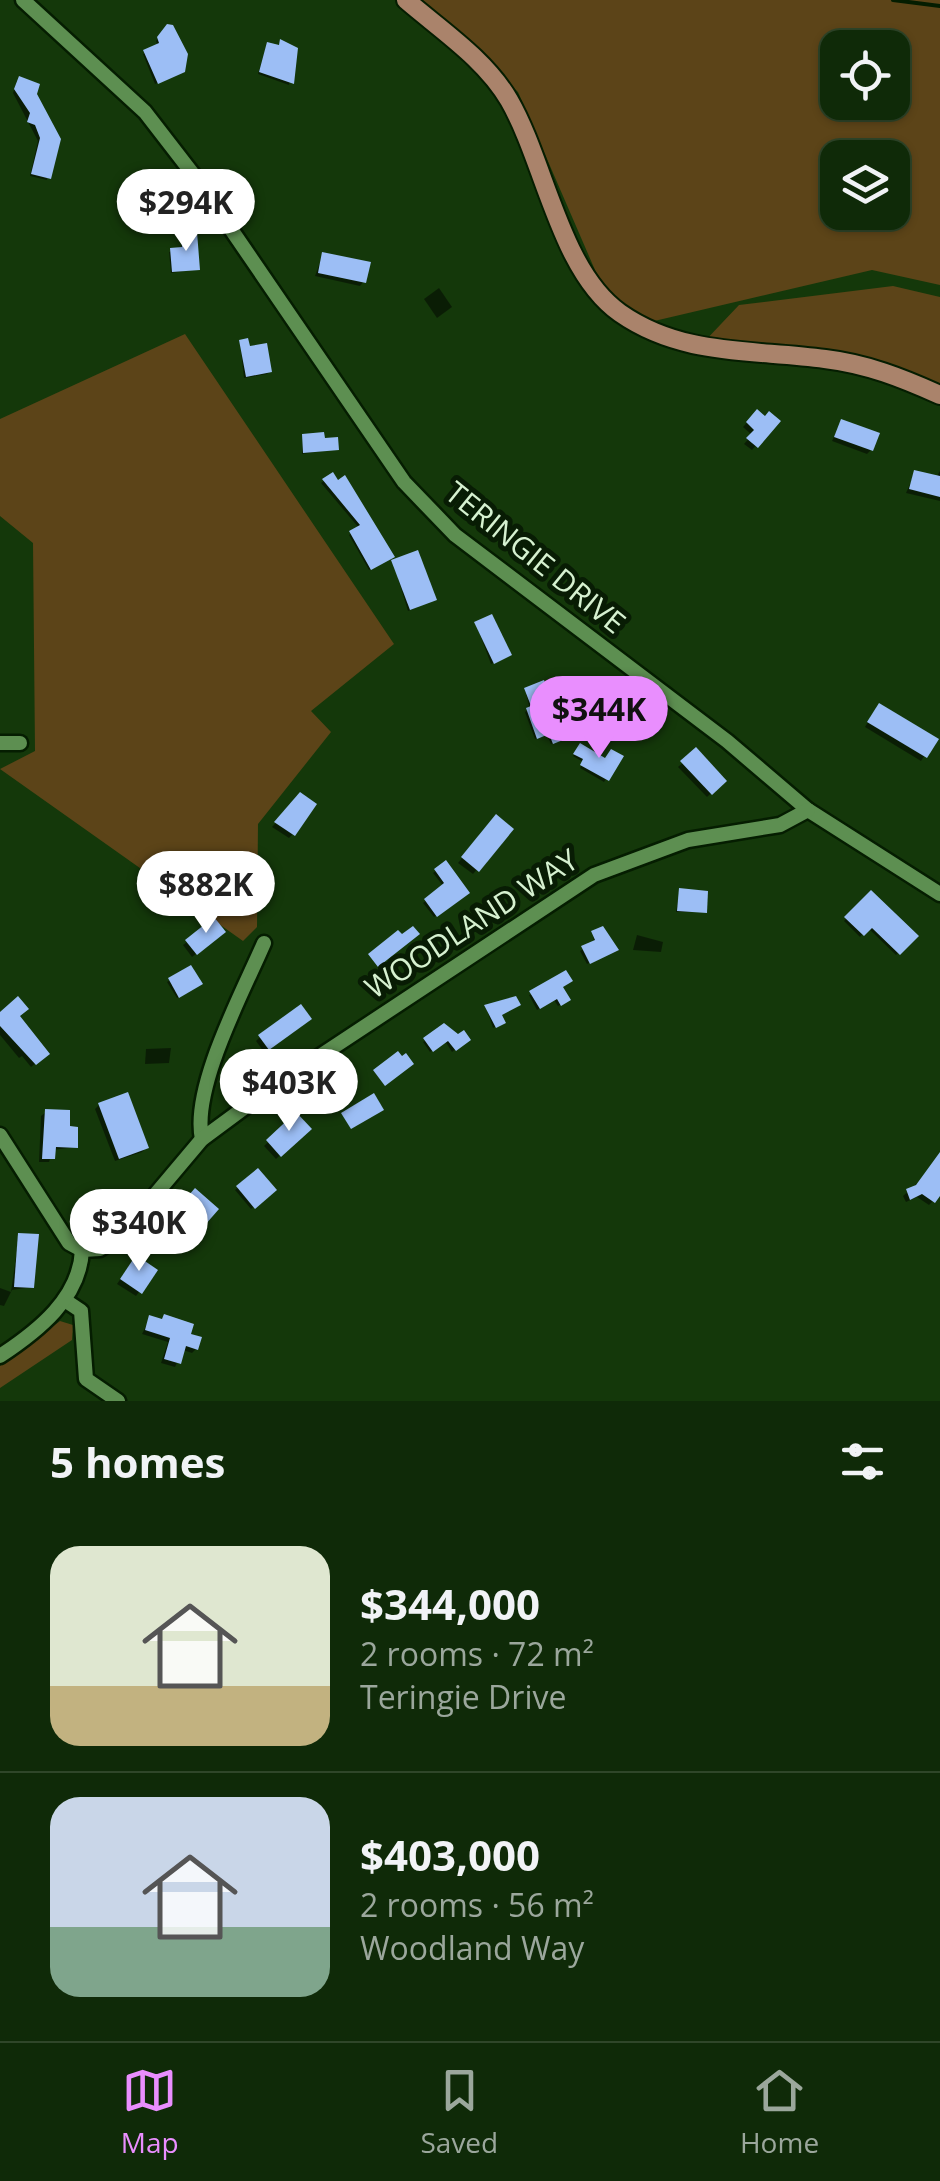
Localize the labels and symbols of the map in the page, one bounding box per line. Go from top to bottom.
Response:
pin: $294K [116,169,256,254]
street label: TERINGIE DRIVE [437,472,635,642]
pin: $344K [529,676,669,761]
street label: WOODLAND WAY [357,839,586,1007]
pin: $882K [136,851,276,936]
pin: $403K [219,1049,359,1134]
pin: $340K [69,1189,209,1274]

